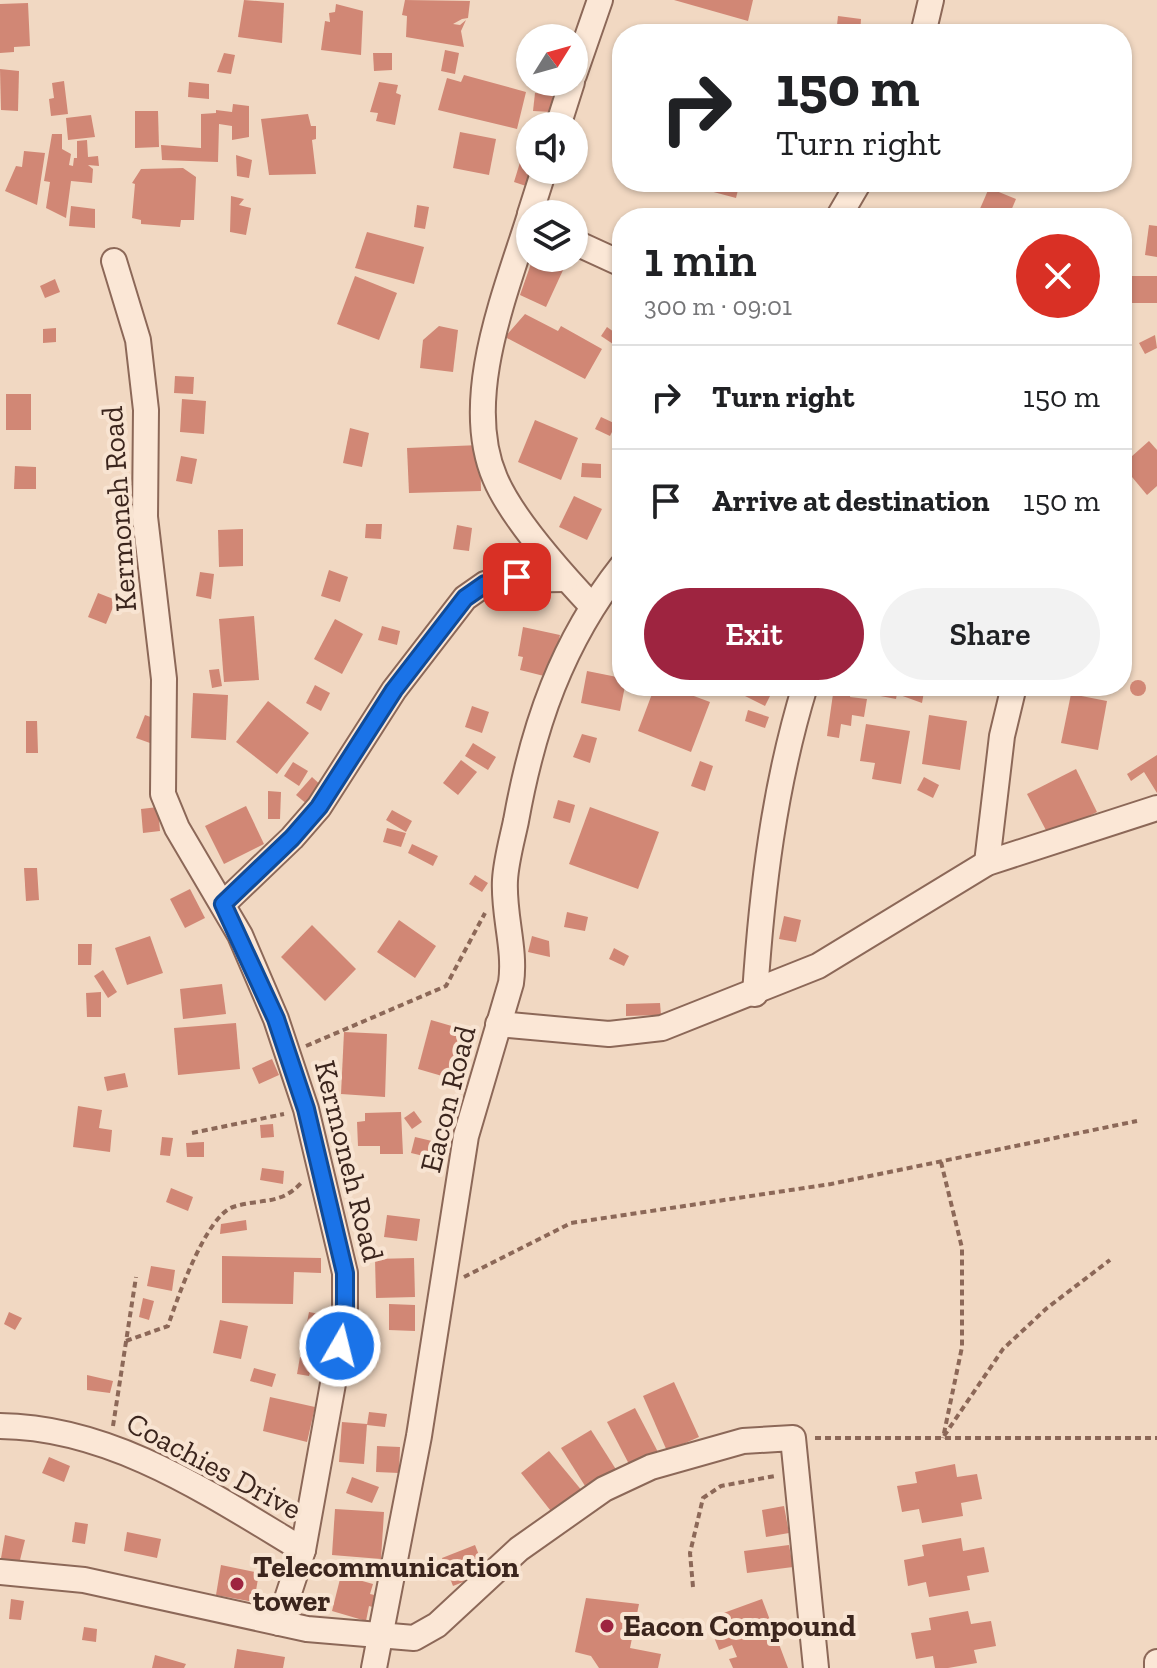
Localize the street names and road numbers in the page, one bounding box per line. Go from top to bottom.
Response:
street label: Kermoneh Road [94,405,144,613]
street label: Eacon Road [412,1021,484,1176]
street label: Kermoneh Road [307,1057,391,1266]
street label: Coachies Drive [120,1405,308,1527]

